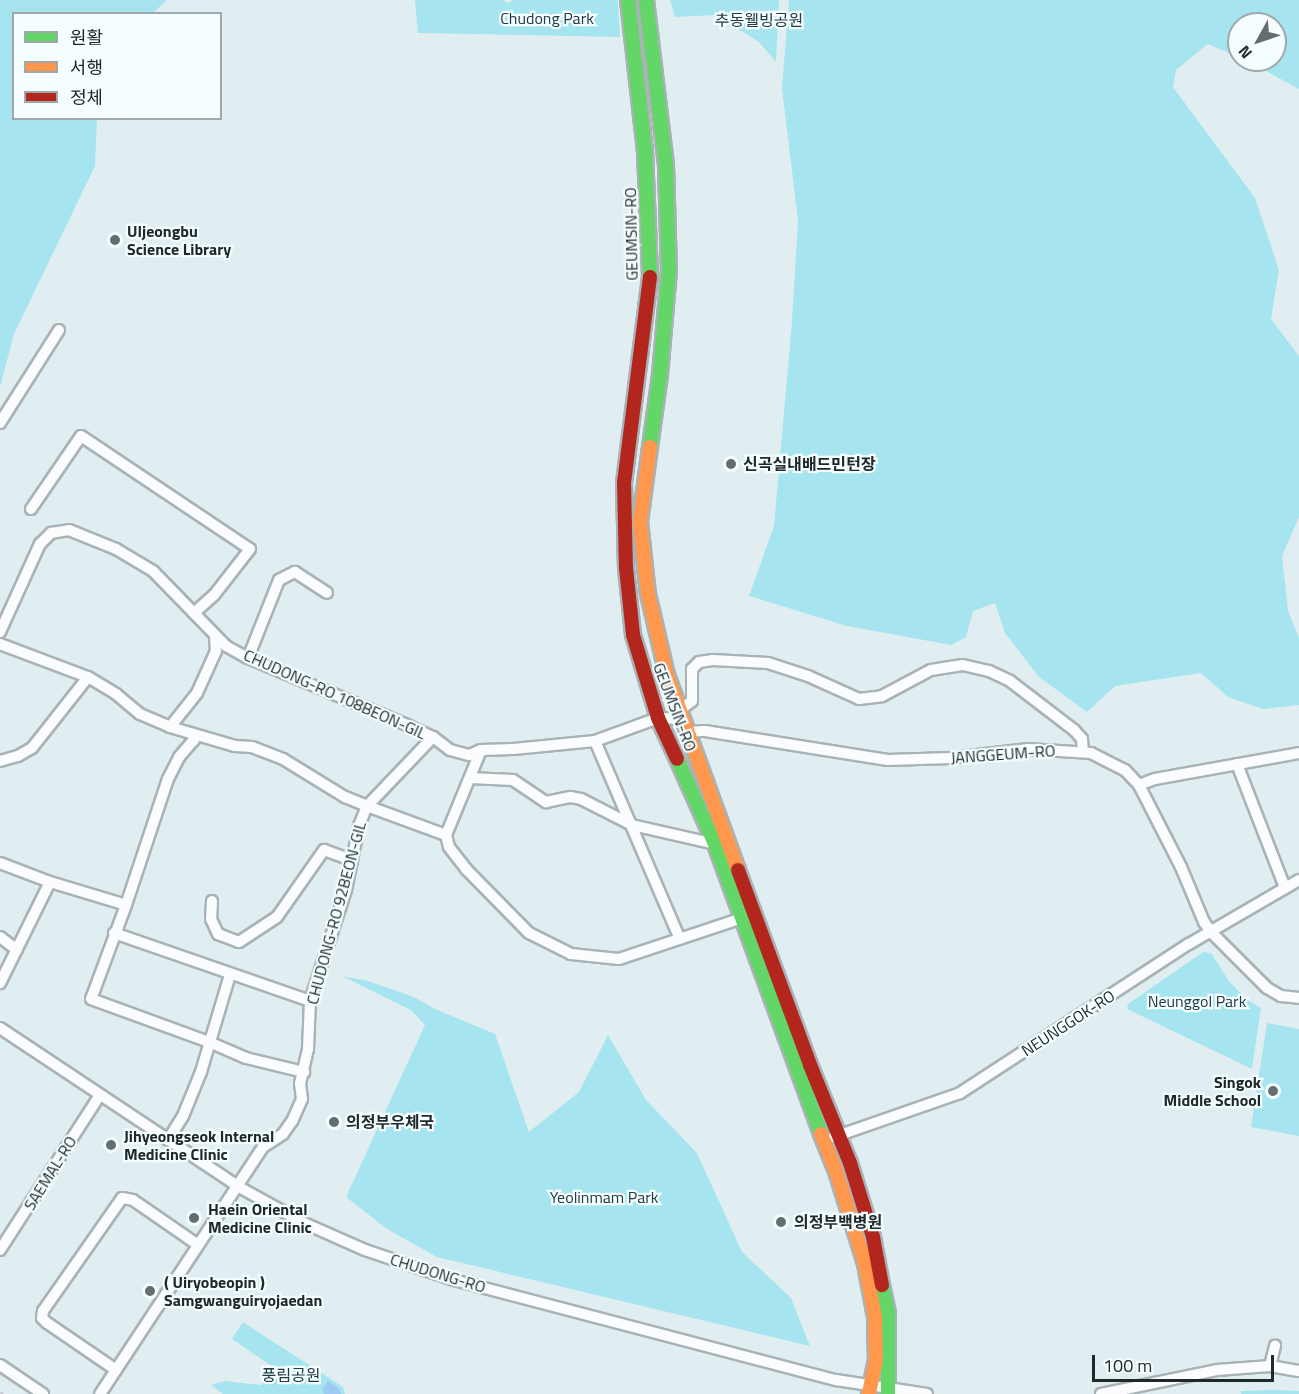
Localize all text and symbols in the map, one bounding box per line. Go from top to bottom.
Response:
park label: Chudong Park [500,8,594,28]
park label: 추동웰빙공원 [715,10,803,30]
legend [12,12,222,120]
north arrow [1227,12,1287,72]
text: 원활 [70,24,103,51]
text: N [1232,40,1258,64]
text: 서행 [70,54,103,81]
text: 정체 [70,84,103,111]
street label: GEUMSIN-RO [621,187,641,281]
place label: UIjeongbu Science Library [127,221,231,259]
marker: UIjeongbu Science Library [108,233,122,247]
place label: 신곡실내배드민턴장 [743,454,875,474]
marker: 신곡실내배드민턴장 [724,457,738,471]
street label: CHUDONG-RO 108BEON-GIL [241,645,429,743]
street label: GEUMSIN-RO [649,660,701,754]
street label: JANGGEUM-RO [950,741,1056,767]
street label: CHUDONG-RO 92BEON-GIL [302,819,370,1007]
street label: NEUNGGOK-RO [1018,986,1118,1060]
park label: Neunggol Park [1148,991,1246,1011]
place label: Singok Middle School [1164,1072,1261,1110]
marker: Singok Middle School [1266,1084,1280,1098]
place label: 의정부우체국 [346,1112,434,1132]
marker: 의정부우체국 [327,1115,341,1129]
place label: Jihyeongseok Internal Medicine Clinic [124,1126,274,1164]
street label: SAEMAL-RO [20,1132,80,1214]
marker: Jihyeongseok Internal Medicine Clinic [102,1136,120,1154]
park label: Yeolinmam Park [550,1187,658,1207]
place label: Haein Oriental Medicine Clinic [208,1199,312,1237]
marker: Haein Oriental Medicine Clinic [185,1209,203,1227]
place label: 의정부백병원 [794,1212,882,1232]
marker: 의정부백병원 [772,1213,790,1231]
street label: CHUDONG-RO [388,1249,488,1297]
place label: ( Uiryobeopin ) Samgwanguiryojaedan [164,1272,322,1310]
marker: ( Uiryobeopin ) Samgwanguiryojaedan [141,1282,159,1300]
scale bar [1095,1343,1276,1381]
text: 100 m [1103,1352,1152,1379]
park label: 풍림공원 [262,1365,320,1385]

